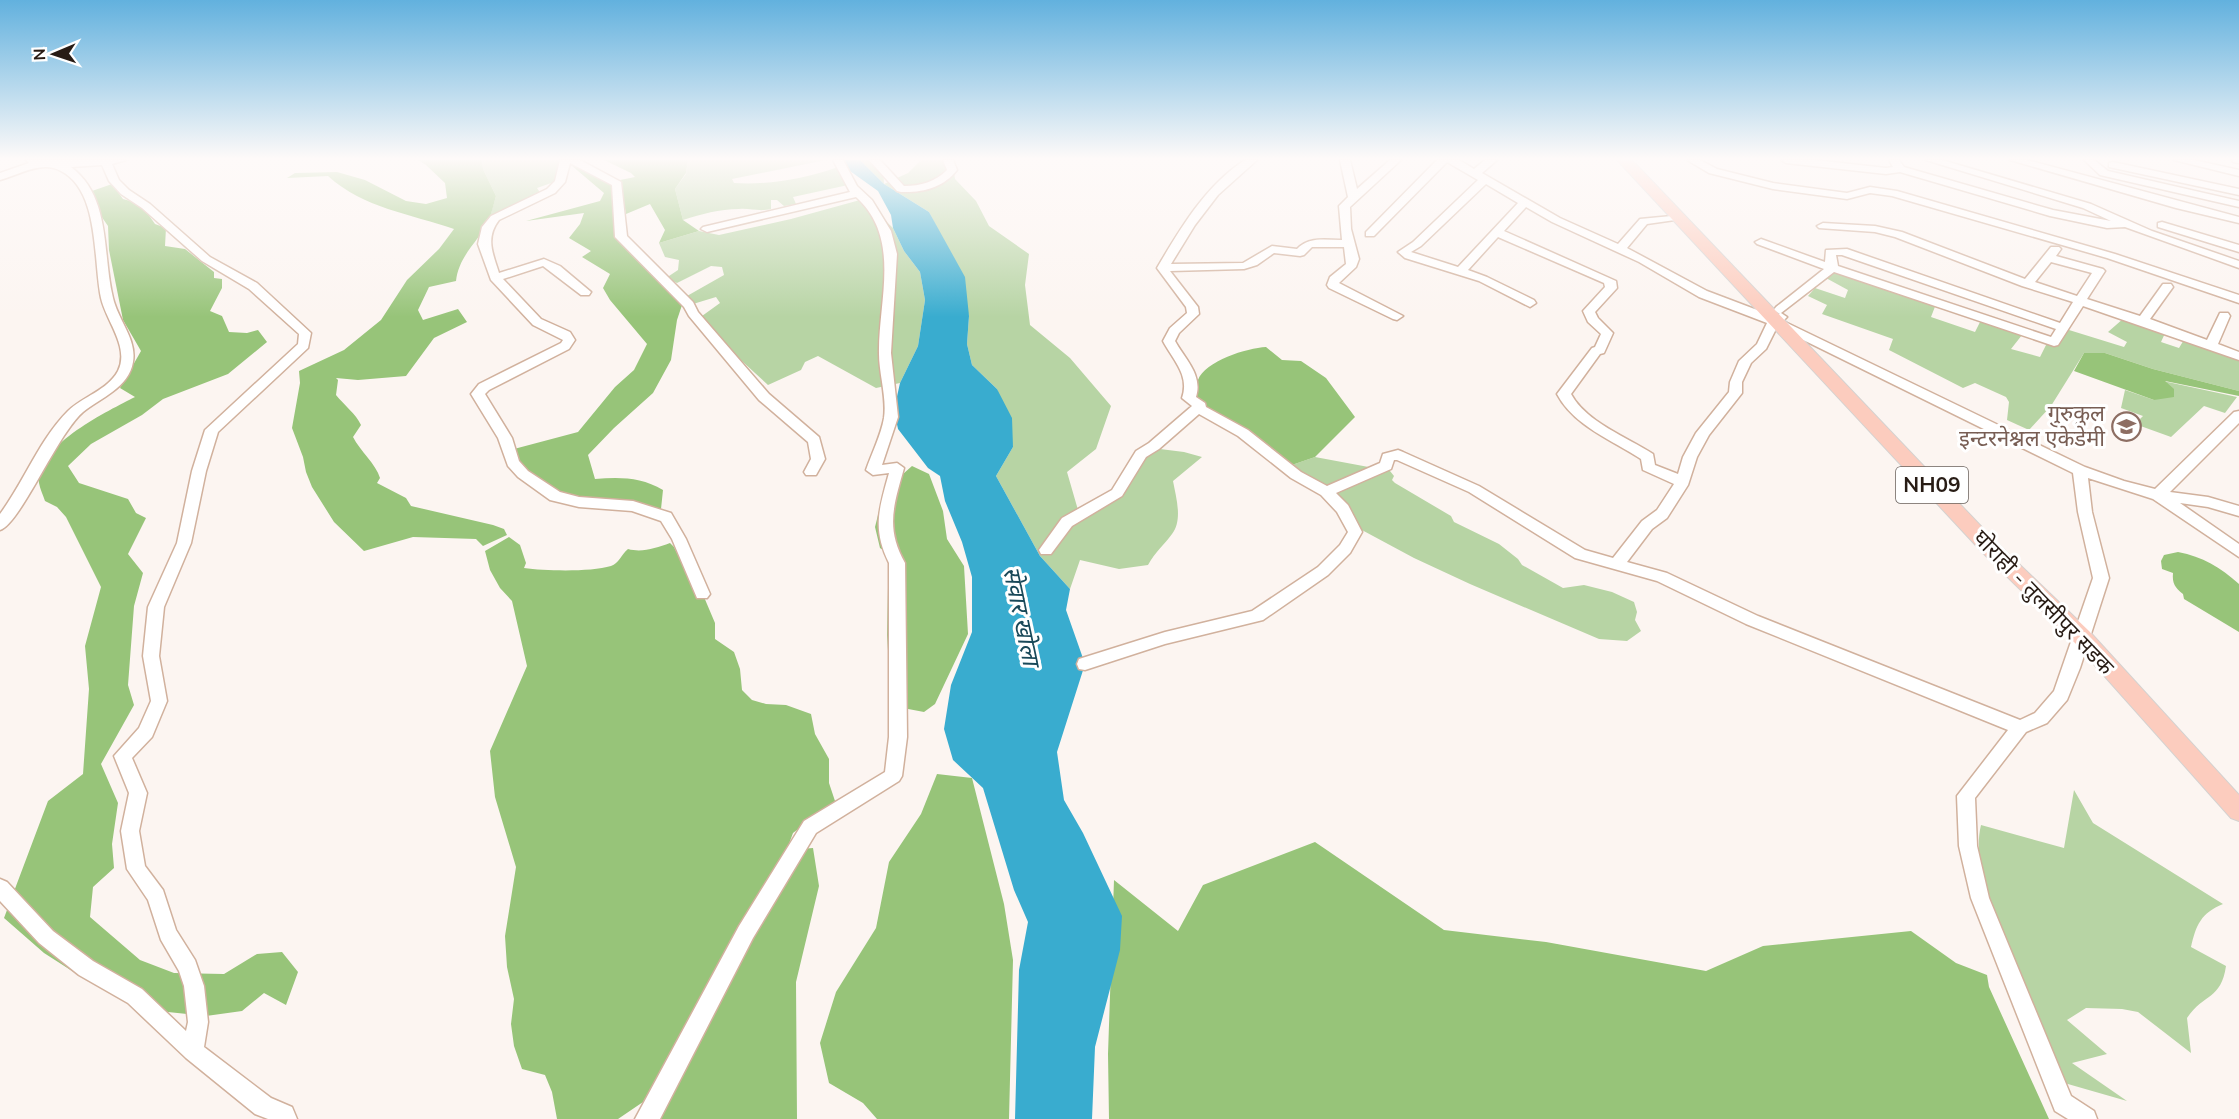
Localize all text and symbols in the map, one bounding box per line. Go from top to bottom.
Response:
north arrow [24,24,84,84]
text: N [29,48,49,61]
place label: गुरुकुल इन्टरनेश्नल एकेडेमी [1959,399,2106,452]
school or university icon: गुरुकुल इन्टरनेश्नल एकेडेमी [2110,410,2142,442]
road number: NH09 [1896,467,1968,503]
street label: घोराही - तुलसीपुर सडक [1967,524,2121,682]
water label: सेवार खोला [997,564,1048,673]

